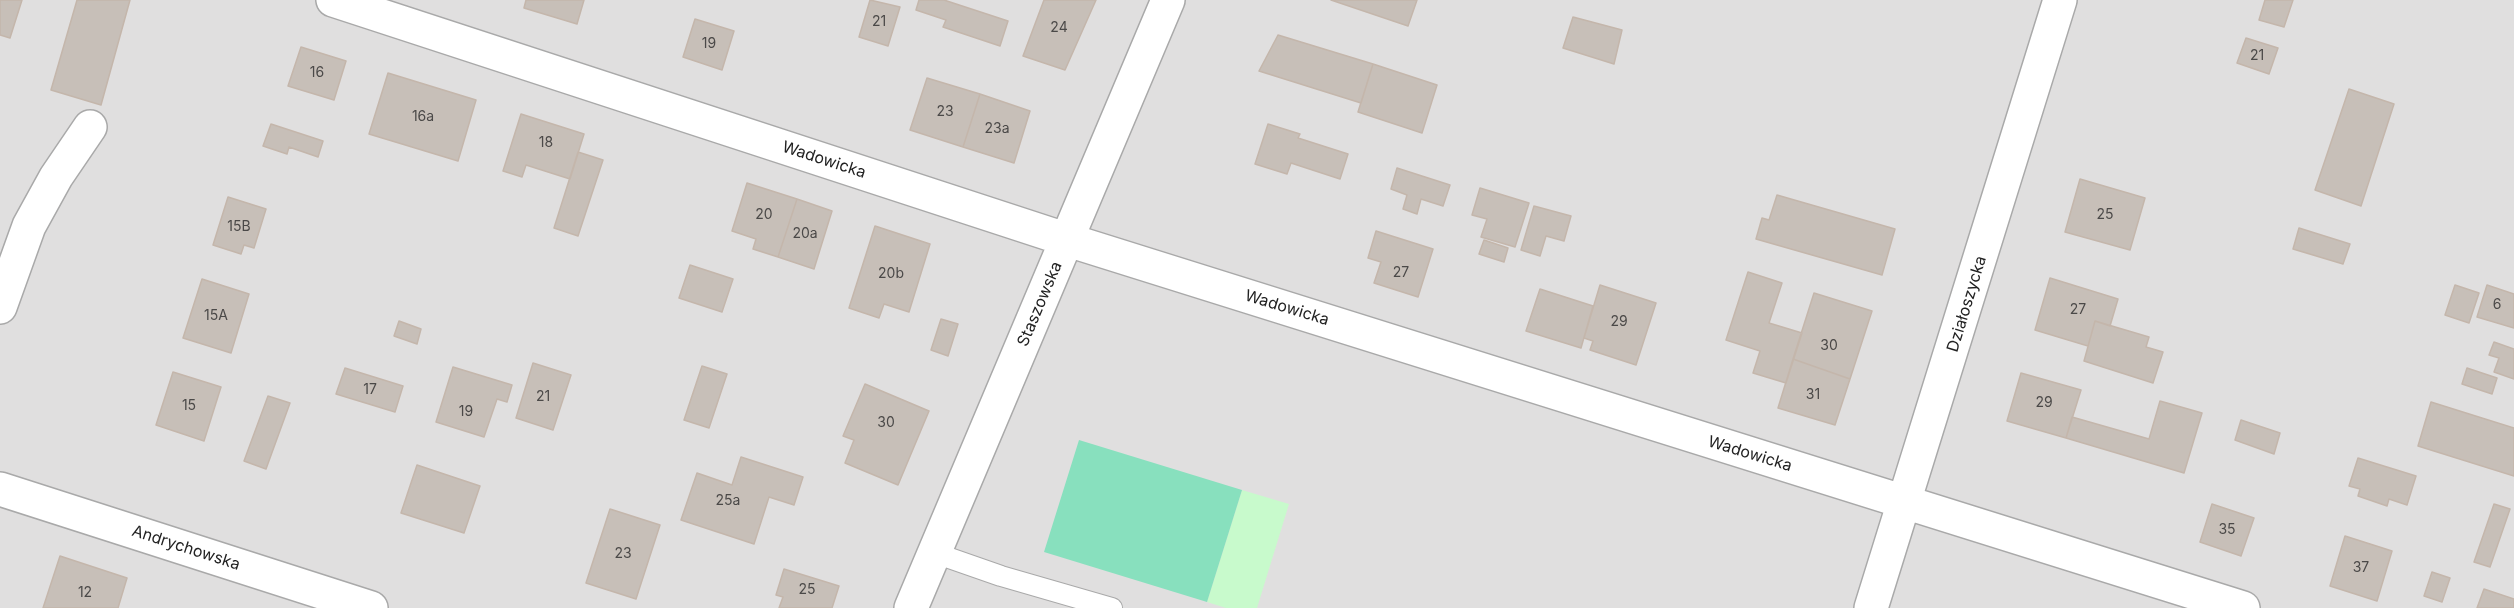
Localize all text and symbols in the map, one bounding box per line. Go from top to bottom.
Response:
house number: 21 [872,14,886,30]
house number: 24 [1050,20,1068,36]
house number: 19 [702,36,716,52]
house number: 21 [2250,48,2264,64]
house number: 16 [310,65,324,81]
house number: 23 [936,104,954,120]
house number: 16a [412,109,434,125]
house number: 23a [984,121,1010,137]
house number: 18 [539,135,553,151]
street label: Wadowicka [780,137,868,183]
house number: 20 [755,207,773,223]
house number: 25 [2096,207,2114,223]
house number: 15B [227,219,251,235]
house number: 20a [792,226,818,242]
street label: Działoszycka [1943,254,1991,354]
street label: Staszowska [1014,259,1066,349]
house number: 27 [1393,265,1409,281]
house number: 20b [878,266,904,282]
street label: Wadowicka [1243,286,1331,330]
house number: 6 [2493,297,2501,313]
house number: 27 [2070,302,2086,318]
house number: 15A [204,308,228,324]
house number: 29 [1610,314,1628,330]
house number: 30 [1820,338,1838,354]
house number: 17 [363,382,377,398]
house number: 31 [1806,387,1820,403]
house number: 21 [536,389,550,405]
house number: 29 [2035,395,2053,411]
house number: 15 [182,398,196,414]
house number: 19 [459,404,473,420]
house number: 30 [877,415,895,431]
street label: Wadowicka [1706,432,1794,476]
house number: 25a [716,493,740,509]
street label: Andrychowska [130,521,242,575]
house number: 35 [2218,522,2236,538]
house number: 23 [614,546,632,562]
house number: 37 [2353,560,2369,576]
house number: 25 [798,582,816,598]
house number: 12 [78,585,92,601]

